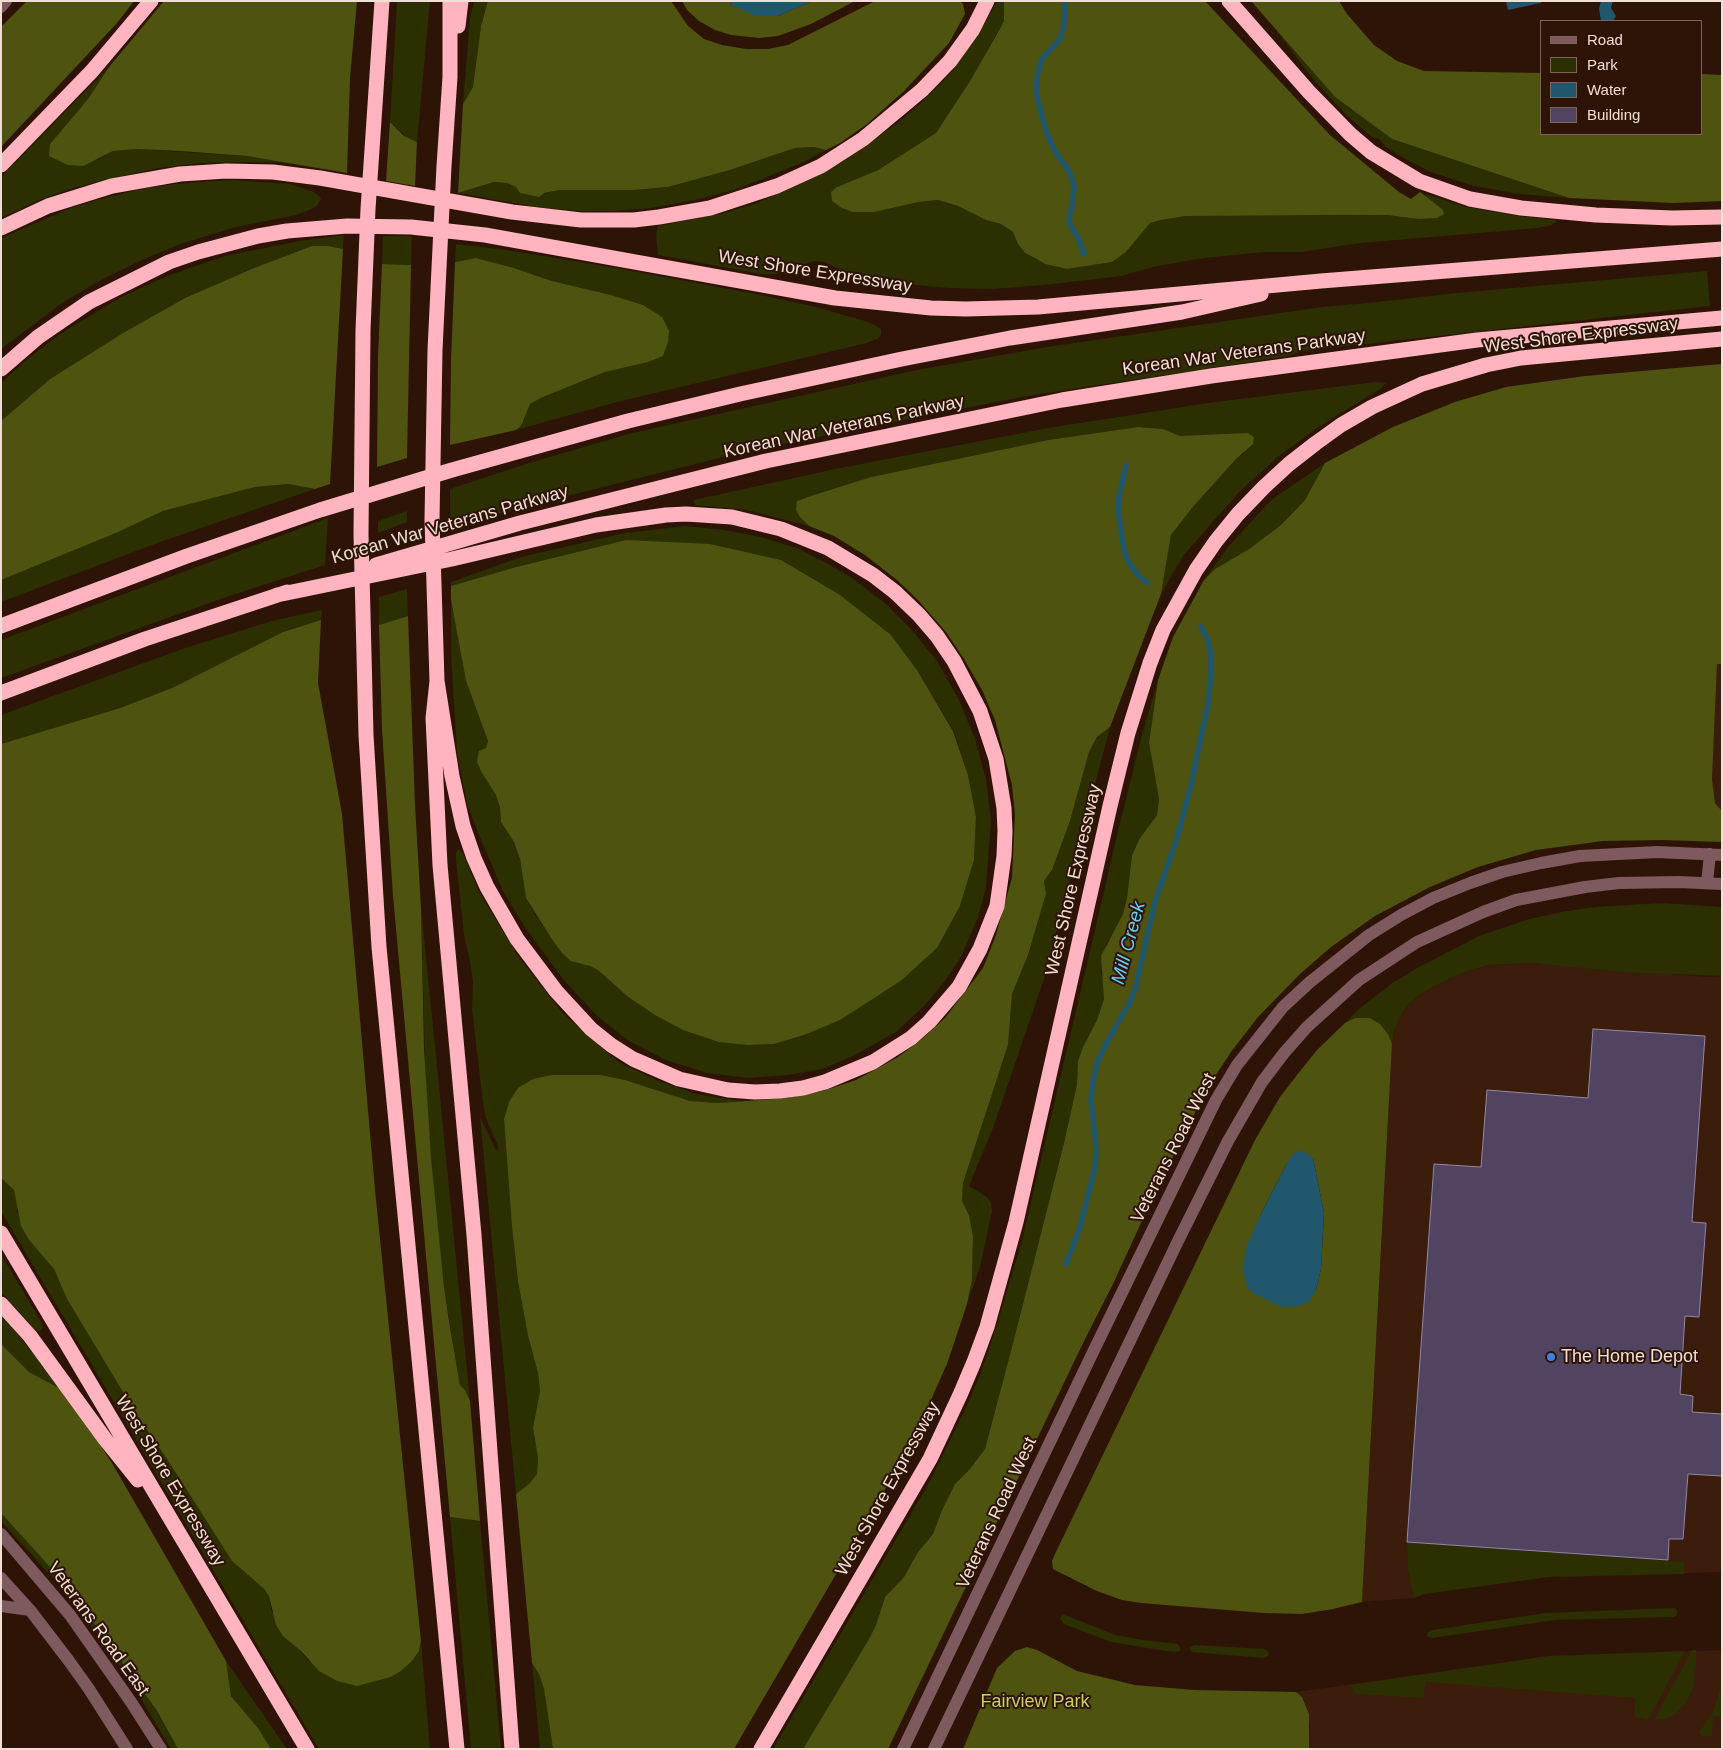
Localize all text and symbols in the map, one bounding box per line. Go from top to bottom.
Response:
legend [1540,20,1703,135]
text: Road [1587,31,1623,48]
text: Park [1587,56,1618,73]
text: Water [1587,81,1626,98]
text: Building [1587,106,1640,123]
street label: West Shore Expressway [717,246,913,298]
street label: West Shore Expressway [1483,313,1679,359]
street label: Korean War Veterans Parkway [1121,325,1367,381]
street label: Korean War Veterans Parkway [722,391,966,463]
street label: Korean War Veterans Parkway [329,481,571,569]
street label: West Shore Expressway [1041,782,1107,978]
water label: Mill Creek [1107,899,1151,987]
street label: Veterans Road West [1127,1070,1221,1226]
place label: The Home Depot [1561,1346,1698,1368]
marker: The Home Depot [1545,1351,1557,1363]
street label: West Shore Expressway [110,1392,230,1570]
street label: West Shore Expressway [831,1398,945,1580]
street label: Veterans Road West [952,1434,1042,1592]
street label: Veterans Road East [42,1558,154,1700]
park label: Fairview Park [980,1691,1090,1713]

